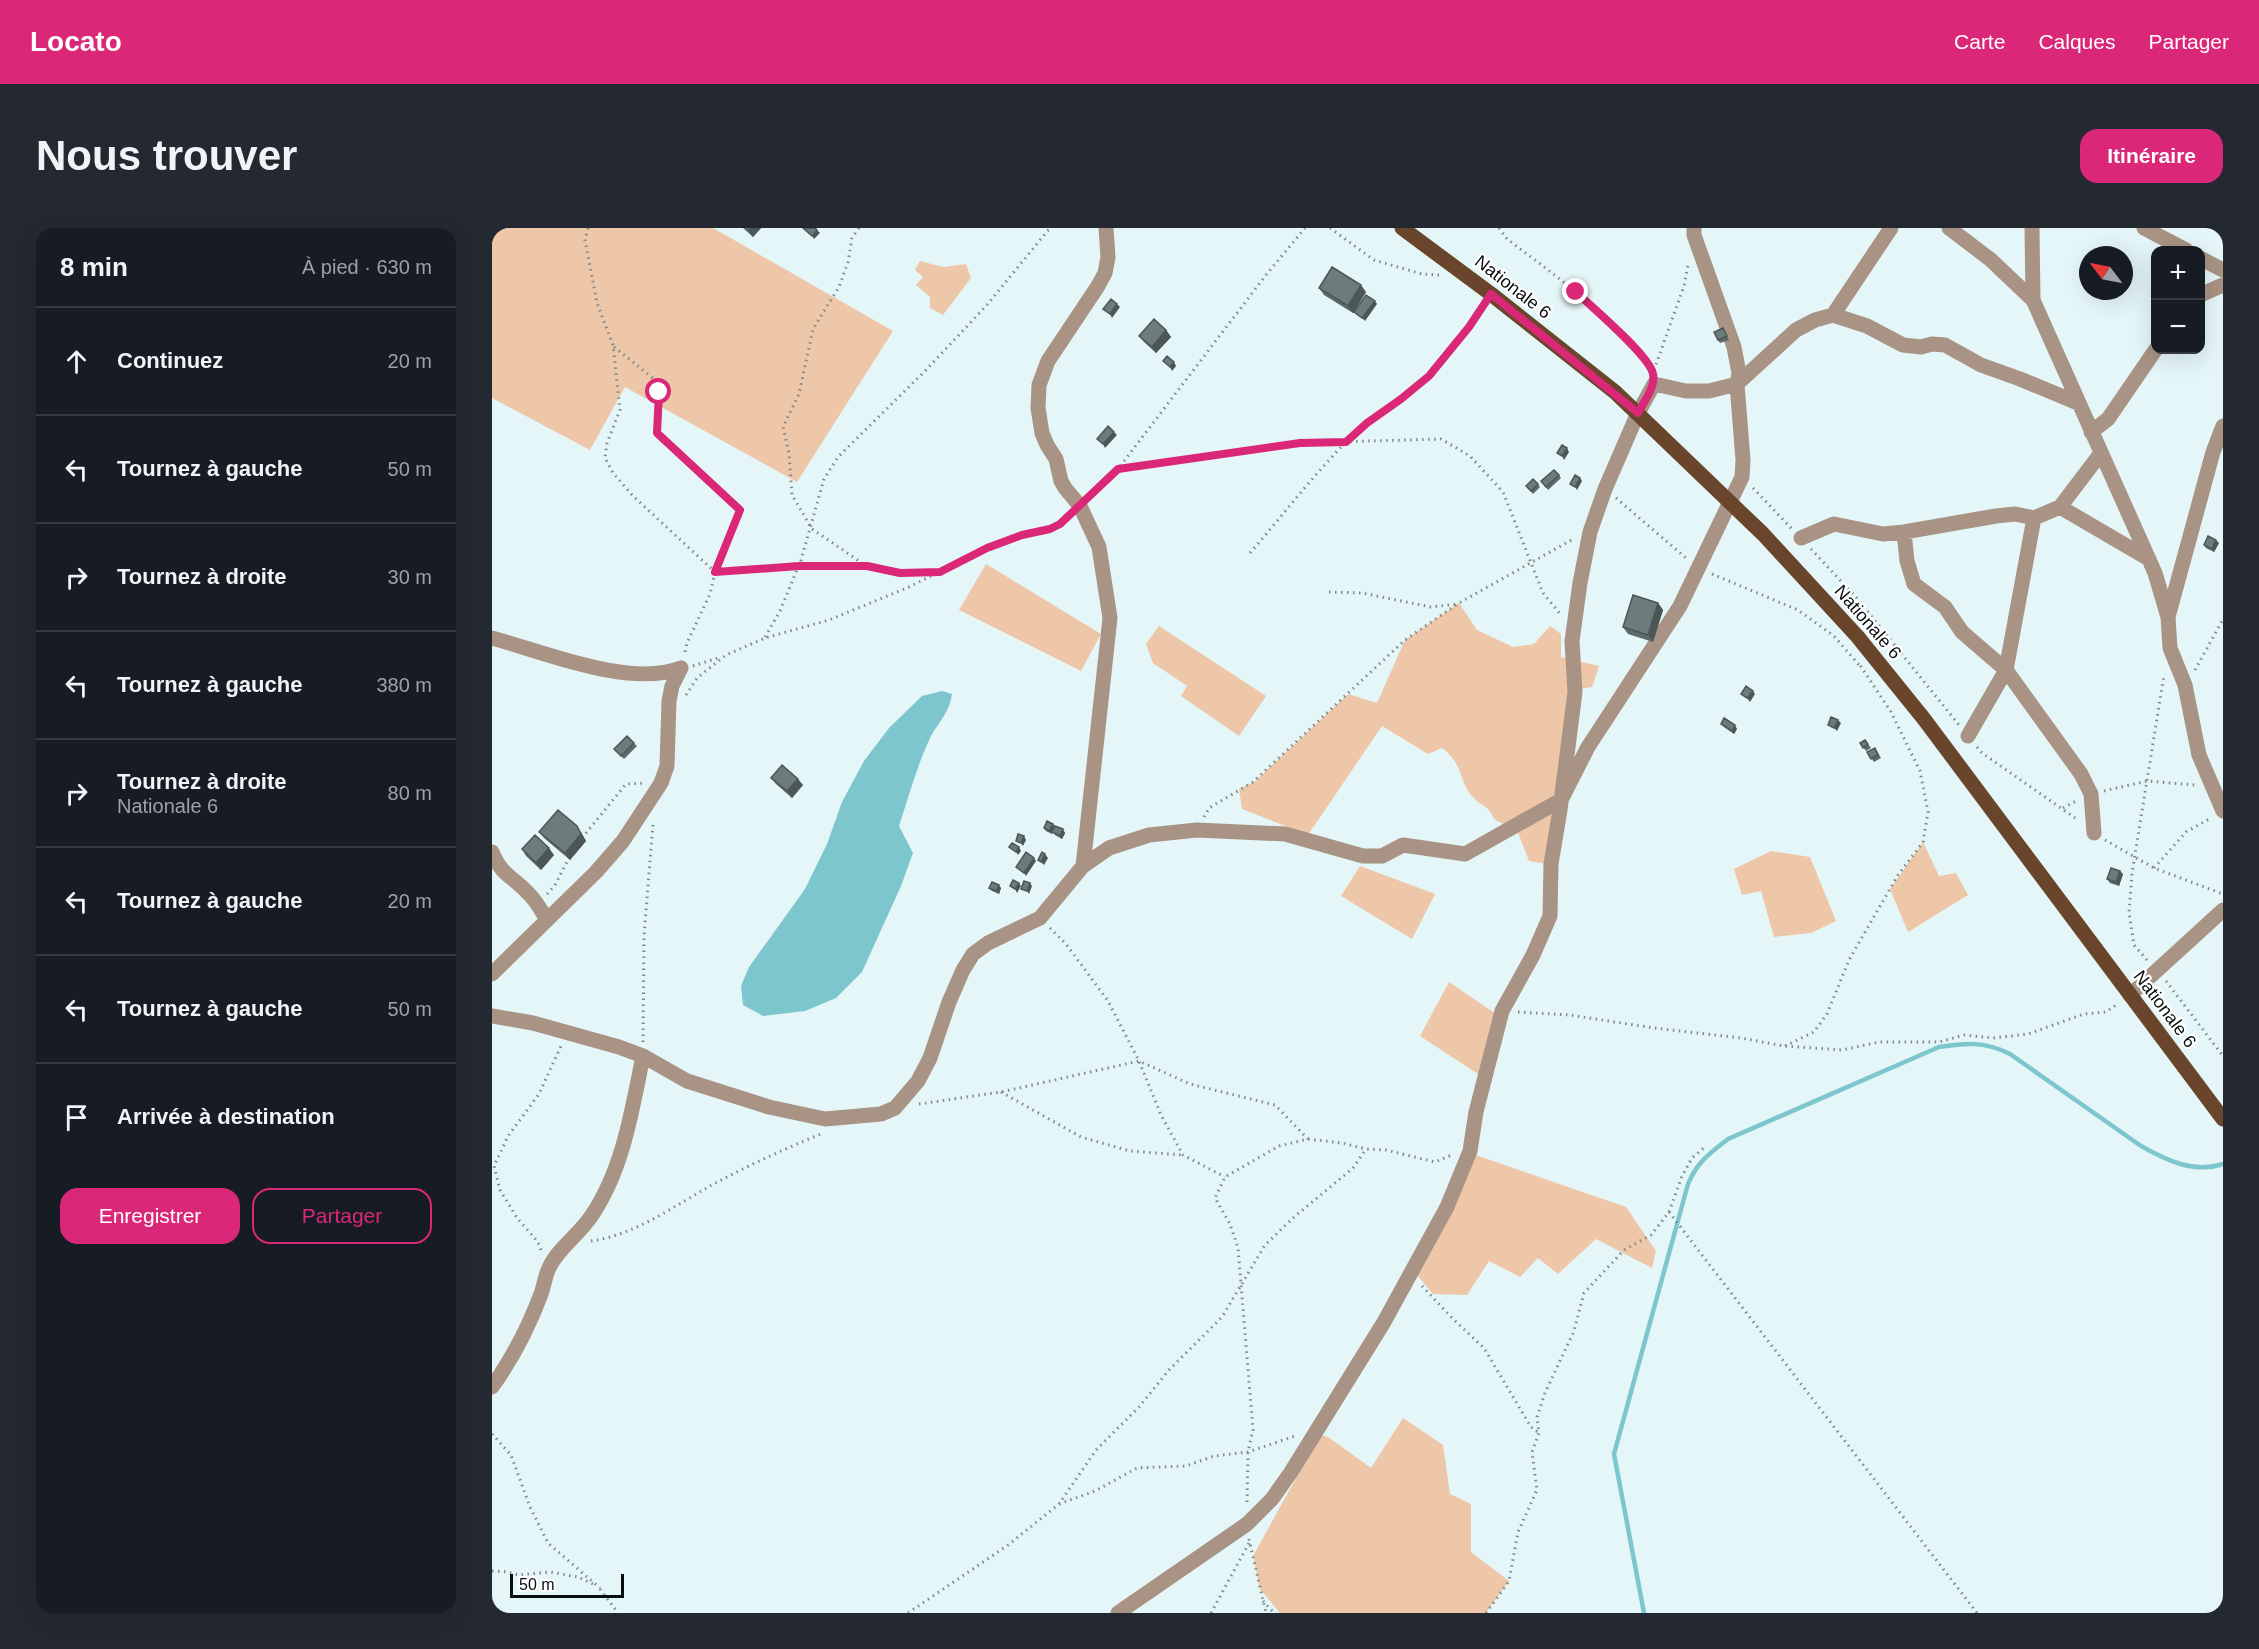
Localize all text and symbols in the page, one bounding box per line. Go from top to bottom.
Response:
text: Locato [30,26,122,57]
text: Carte [1954,30,2005,53]
text: Calques [2038,30,2115,53]
text: Partager [2148,30,2229,53]
button: Itinéraire [2080,129,2223,183]
text: Nous trouver [36,132,297,179]
north arrow [2079,246,2133,300]
map controls [2151,246,2205,354]
button: + [2151,246,2205,300]
street label: Nationale 6 [1471,251,1555,323]
text: 8 min [60,252,128,282]
text: À pied · 630 m [302,256,432,278]
route end [1562,278,1588,304]
button: − [2151,300,2205,354]
icon: ahead [60,345,93,378]
text: Continuez [117,348,223,373]
text: 20 m [388,350,432,372]
route start [645,378,671,404]
icon: left [60,453,93,486]
text: Tournez à gauche [117,456,302,481]
text: 50 m [388,458,432,480]
icon: right [60,561,93,594]
text: Tournez à droite [117,564,287,589]
text: 30 m [388,566,432,588]
street label: Nationale 6 [1831,581,1905,663]
icon: left [60,669,93,702]
text: Tournez à gauche [117,672,302,697]
text: 380 m [376,674,432,696]
text: Tournez à droite [117,769,287,794]
icon: right [60,777,93,810]
text: 80 m [388,782,432,804]
text: Nationale 6 [117,795,218,817]
icon: left [60,885,93,918]
text: Tournez à gauche [117,888,302,913]
text: 20 m [388,890,432,912]
street label: Nationale 6 [2130,967,2200,1051]
icon: left [60,993,93,1026]
text: Tournez à gauche [117,996,302,1021]
text: 50 m [388,998,432,1020]
icon: arrive [60,1101,93,1134]
text: Arrivée à destination [117,1104,335,1129]
button: Enregistrer [60,1188,240,1244]
button: Partager [252,1188,432,1244]
scale bar [510,1571,624,1598]
text: 50 m [519,1576,555,1593]

